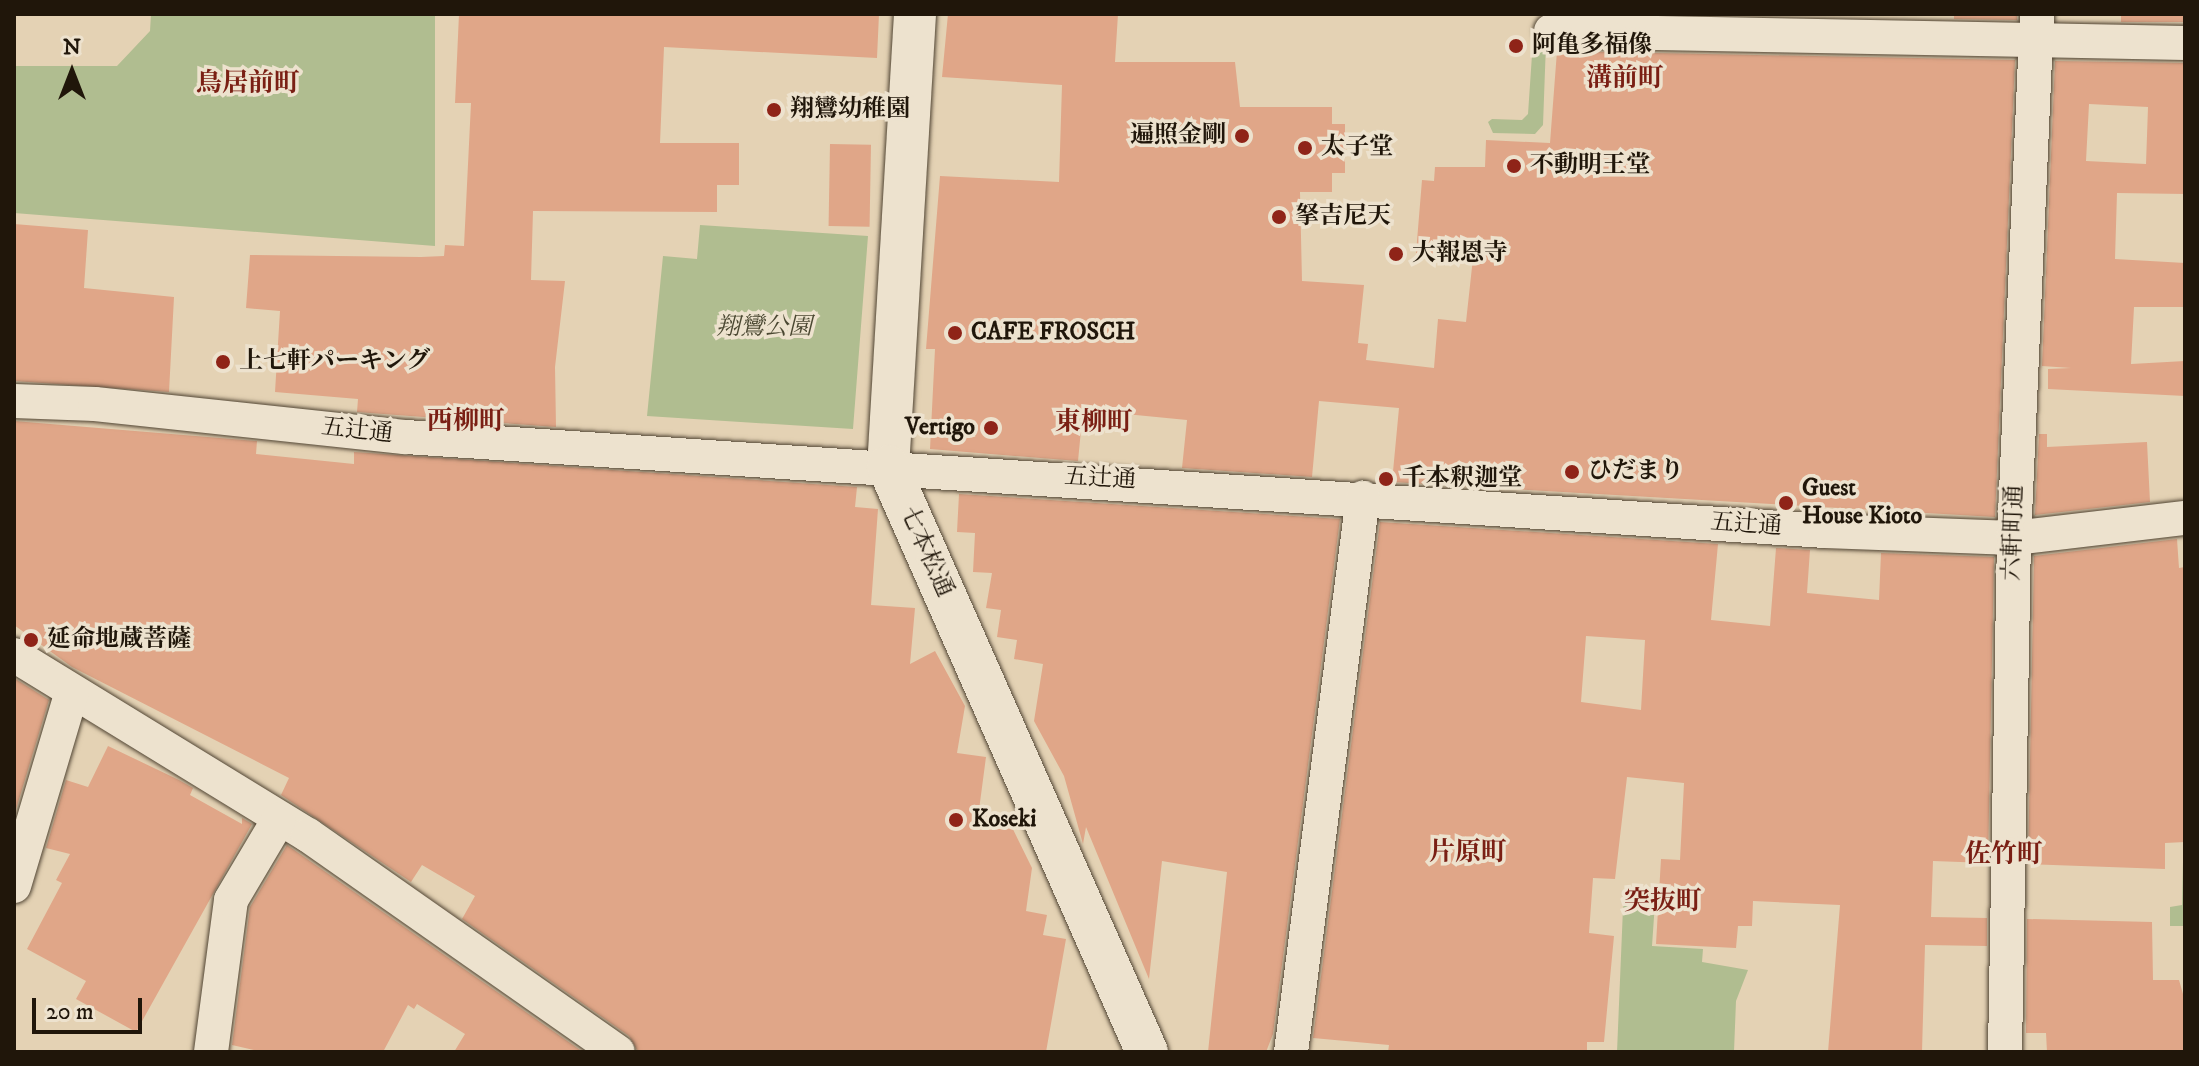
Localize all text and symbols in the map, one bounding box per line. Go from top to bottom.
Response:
north arrow [32,32,112,112]
place label: 阿亀多福像 [1532,32,1652,60]
text: N [63,34,81,61]
marker: 阿亀多福像 [1507,37,1525,55]
district label: 溝前町 [1586,63,1664,95]
district label: 鳥居前町 [196,68,300,100]
place label: 翔鸞幼稚園 [790,96,910,124]
marker: 翔鸞幼稚園 [765,101,783,119]
place label: 遍照金剛 [1130,122,1226,150]
marker: 遍照金剛 [1233,127,1251,145]
place label: 太子堂 [1321,134,1393,162]
marker: 太子堂 [1296,139,1314,157]
place label: 不動明王堂 [1530,152,1650,180]
marker: 不動明王堂 [1505,157,1523,175]
place label: 拏吉尼天 [1295,203,1391,231]
marker: 拏吉尼天 [1270,208,1288,226]
place label: 大報恩寺 [1412,240,1508,268]
marker: 大報恩寺 [1387,245,1405,263]
park label: 翔鸞公園 [716,314,812,342]
place label: CAFE FROSCH [971,319,1135,347]
marker: CAFE FROSCH [946,324,964,342]
place label: 上七軒パーキング [239,348,431,376]
marker: 上七軒パーキング [214,353,232,371]
district label: 西柳町 [427,406,505,438]
district label: 東柳町 [1055,407,1133,439]
street label: 五辻通 [320,413,394,449]
place label: Vertigo [905,414,975,442]
marker: Vertigo [982,419,1000,437]
place label: ひだまり [1588,458,1684,486]
street label: 五辻通 [1063,463,1137,495]
marker: ひだまり [1563,463,1581,481]
place label: 千本釈迦堂 [1402,465,1522,493]
marker: 千本釈迦堂 [1377,470,1395,488]
place label: Guest House Kioto [1802,475,1922,531]
street label: 六軒町通 [1998,485,2030,581]
marker: Guest House Kioto [1777,494,1795,512]
street label: 七本松通 [893,502,959,602]
street label: 五辻通 [1709,508,1783,542]
place label: 延命地蔵菩薩 [47,626,191,654]
marker: 延命地蔵菩薩 [22,631,40,649]
place label: Koseki [972,806,1036,834]
marker: Koseki [947,811,965,829]
district label: 片原町 [1429,837,1507,869]
district label: 佐竹町 [1965,839,2043,871]
district label: 突抜町 [1624,886,1702,918]
scale bar [36,982,146,1032]
text: 20 m [46,997,94,1027]

